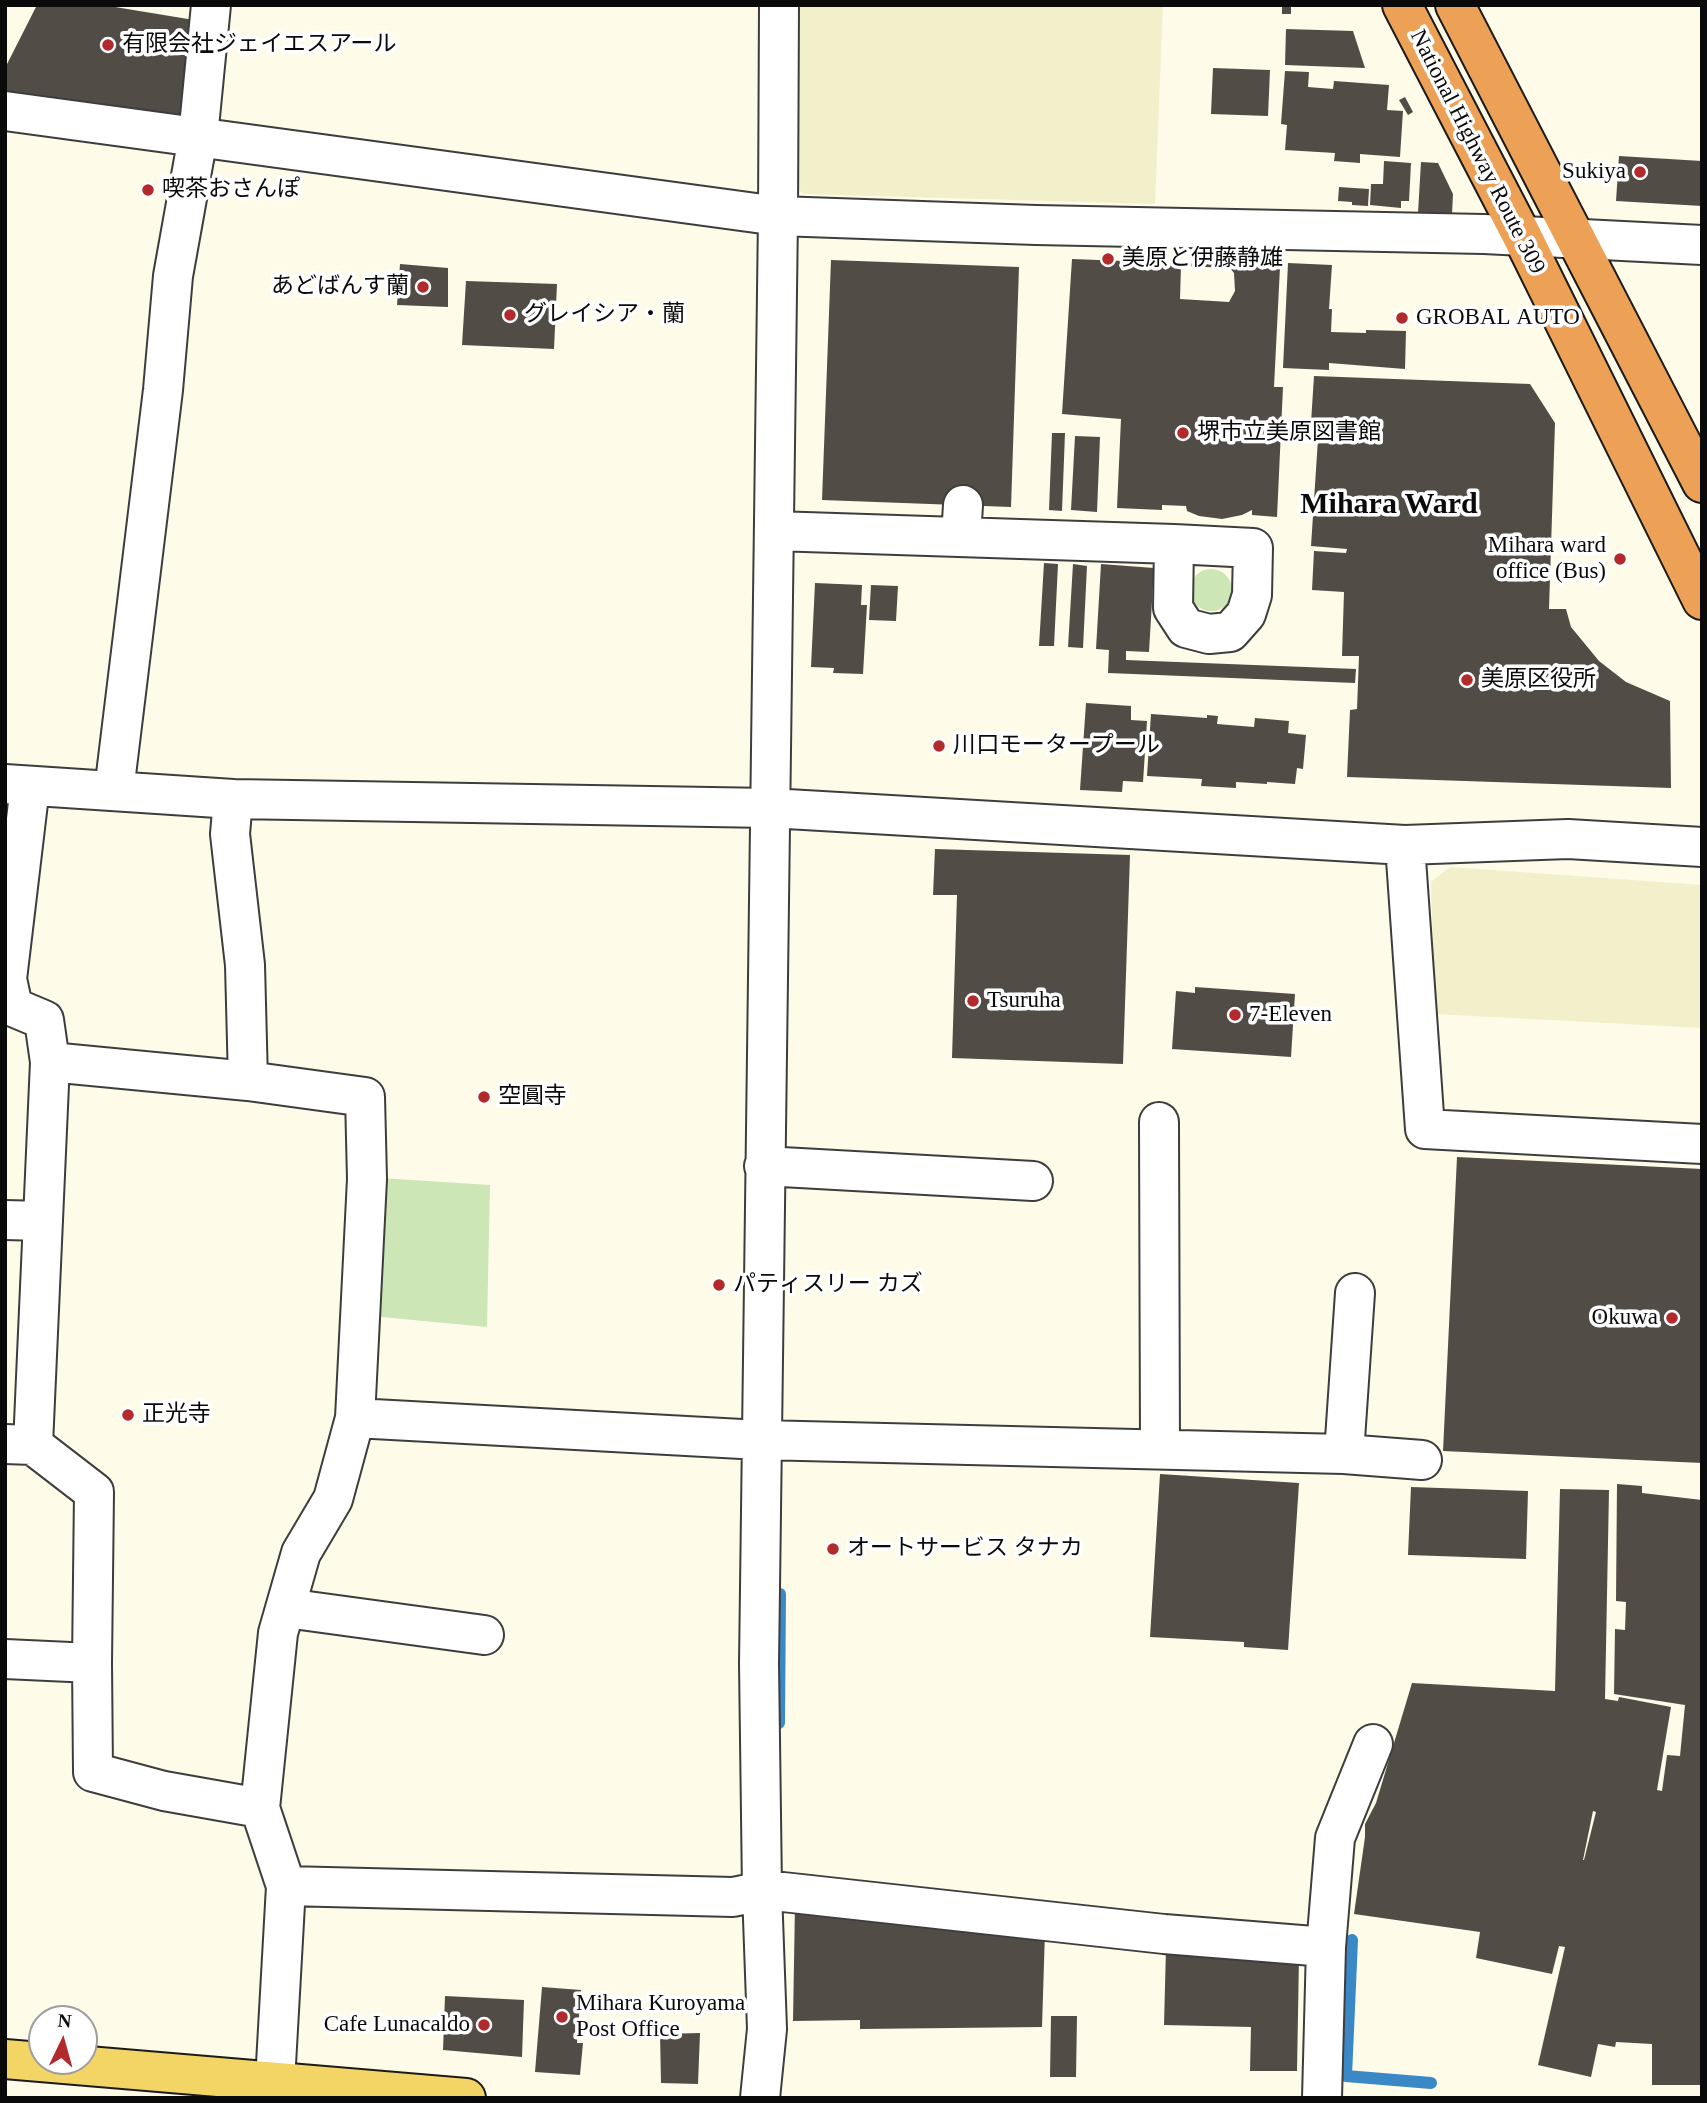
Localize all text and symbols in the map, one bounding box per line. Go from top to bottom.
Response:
street label: National Highway Route 309 [1403,25,1551,279]
place label: 有限会社ジェイエスアール [122,31,397,59]
marker: 有限会社ジェイエスアール [100,37,116,53]
place label: Sukiya [1562,158,1626,186]
marker: Sukiya [1632,164,1648,180]
place label: 喫茶おさんぽ [162,176,300,204]
marker: 喫茶おさんぽ [140,182,156,198]
place label: 美原と伊藤静雄 [1122,245,1283,273]
marker: 美原と伊藤静雄 [1100,251,1116,267]
place label: あどばんす蘭 [271,273,409,301]
marker: あどばんす蘭 [415,279,431,295]
place label: グレイシア・蘭 [524,301,685,329]
place label: GROBAL AUTO [1416,304,1580,332]
marker: グレイシア・蘭 [502,307,518,323]
marker: GROBAL AUTO [1394,310,1410,326]
place label: 堺市立美原図書館 [1197,419,1381,447]
marker: 堺市立美原図書館 [1175,425,1191,441]
district label: Mihara Ward [1300,487,1478,523]
place label: Mihara ward office (Bus) [1488,532,1606,586]
marker: Mihara ward office (Bus) [1612,551,1628,567]
place label: 美原区役所 [1481,666,1596,694]
marker: 美原区役所 [1459,672,1475,688]
place label: 川口モータープール [953,732,1160,760]
marker: 川口モータープール [931,738,947,754]
place label: Tsuruha [987,987,1061,1015]
marker: Tsuruha [965,993,981,1009]
place label: 7-Eleven [1249,1001,1332,1029]
marker: 7-Eleven [1227,1007,1243,1023]
place label: 空圓寺 [498,1083,567,1111]
marker: 空圓寺 [476,1089,492,1105]
place label: パティスリー カズ [733,1271,923,1299]
marker: パティスリー カズ [711,1277,727,1293]
place label: Okuwa [1592,1304,1658,1332]
marker: Okuwa [1664,1310,1680,1326]
place label: 正光寺 [142,1401,211,1429]
marker: 正光寺 [120,1407,136,1423]
place label: オートサービス タナカ [847,1535,1083,1563]
marker: オートサービス タナカ [825,1541,841,1557]
place label: Mihara Kuroyama Post Office [576,1990,745,2044]
north arrow [28,2005,98,2075]
marker: Mihara Kuroyama Post Office [554,2009,570,2025]
text: N [57,2010,72,2032]
place label: Cafe Lunacaldo [324,2011,470,2039]
marker: Cafe Lunacaldo [476,2017,492,2033]

